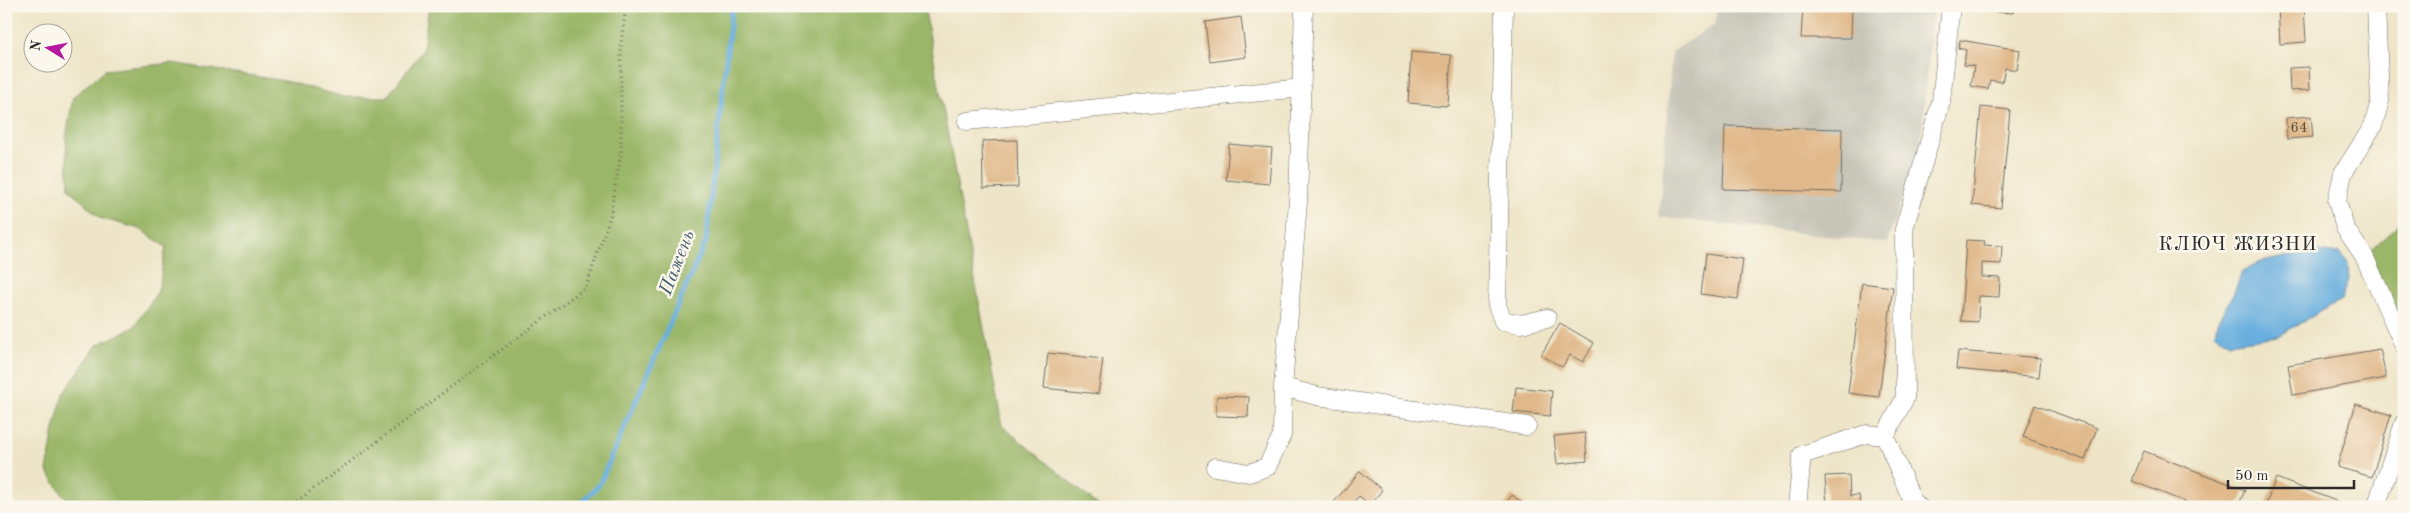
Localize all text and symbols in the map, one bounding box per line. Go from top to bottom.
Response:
north arrow [22,22,72,72]
text: N [28,39,44,52]
house number: 64 [2290,121,2308,136]
water label: Пажень [657,228,699,299]
district label: КЛЮЧ ЖИЗНИ [2158,235,2318,255]
scale bar [2228,458,2354,490]
text: 50 m [2235,469,2269,484]

